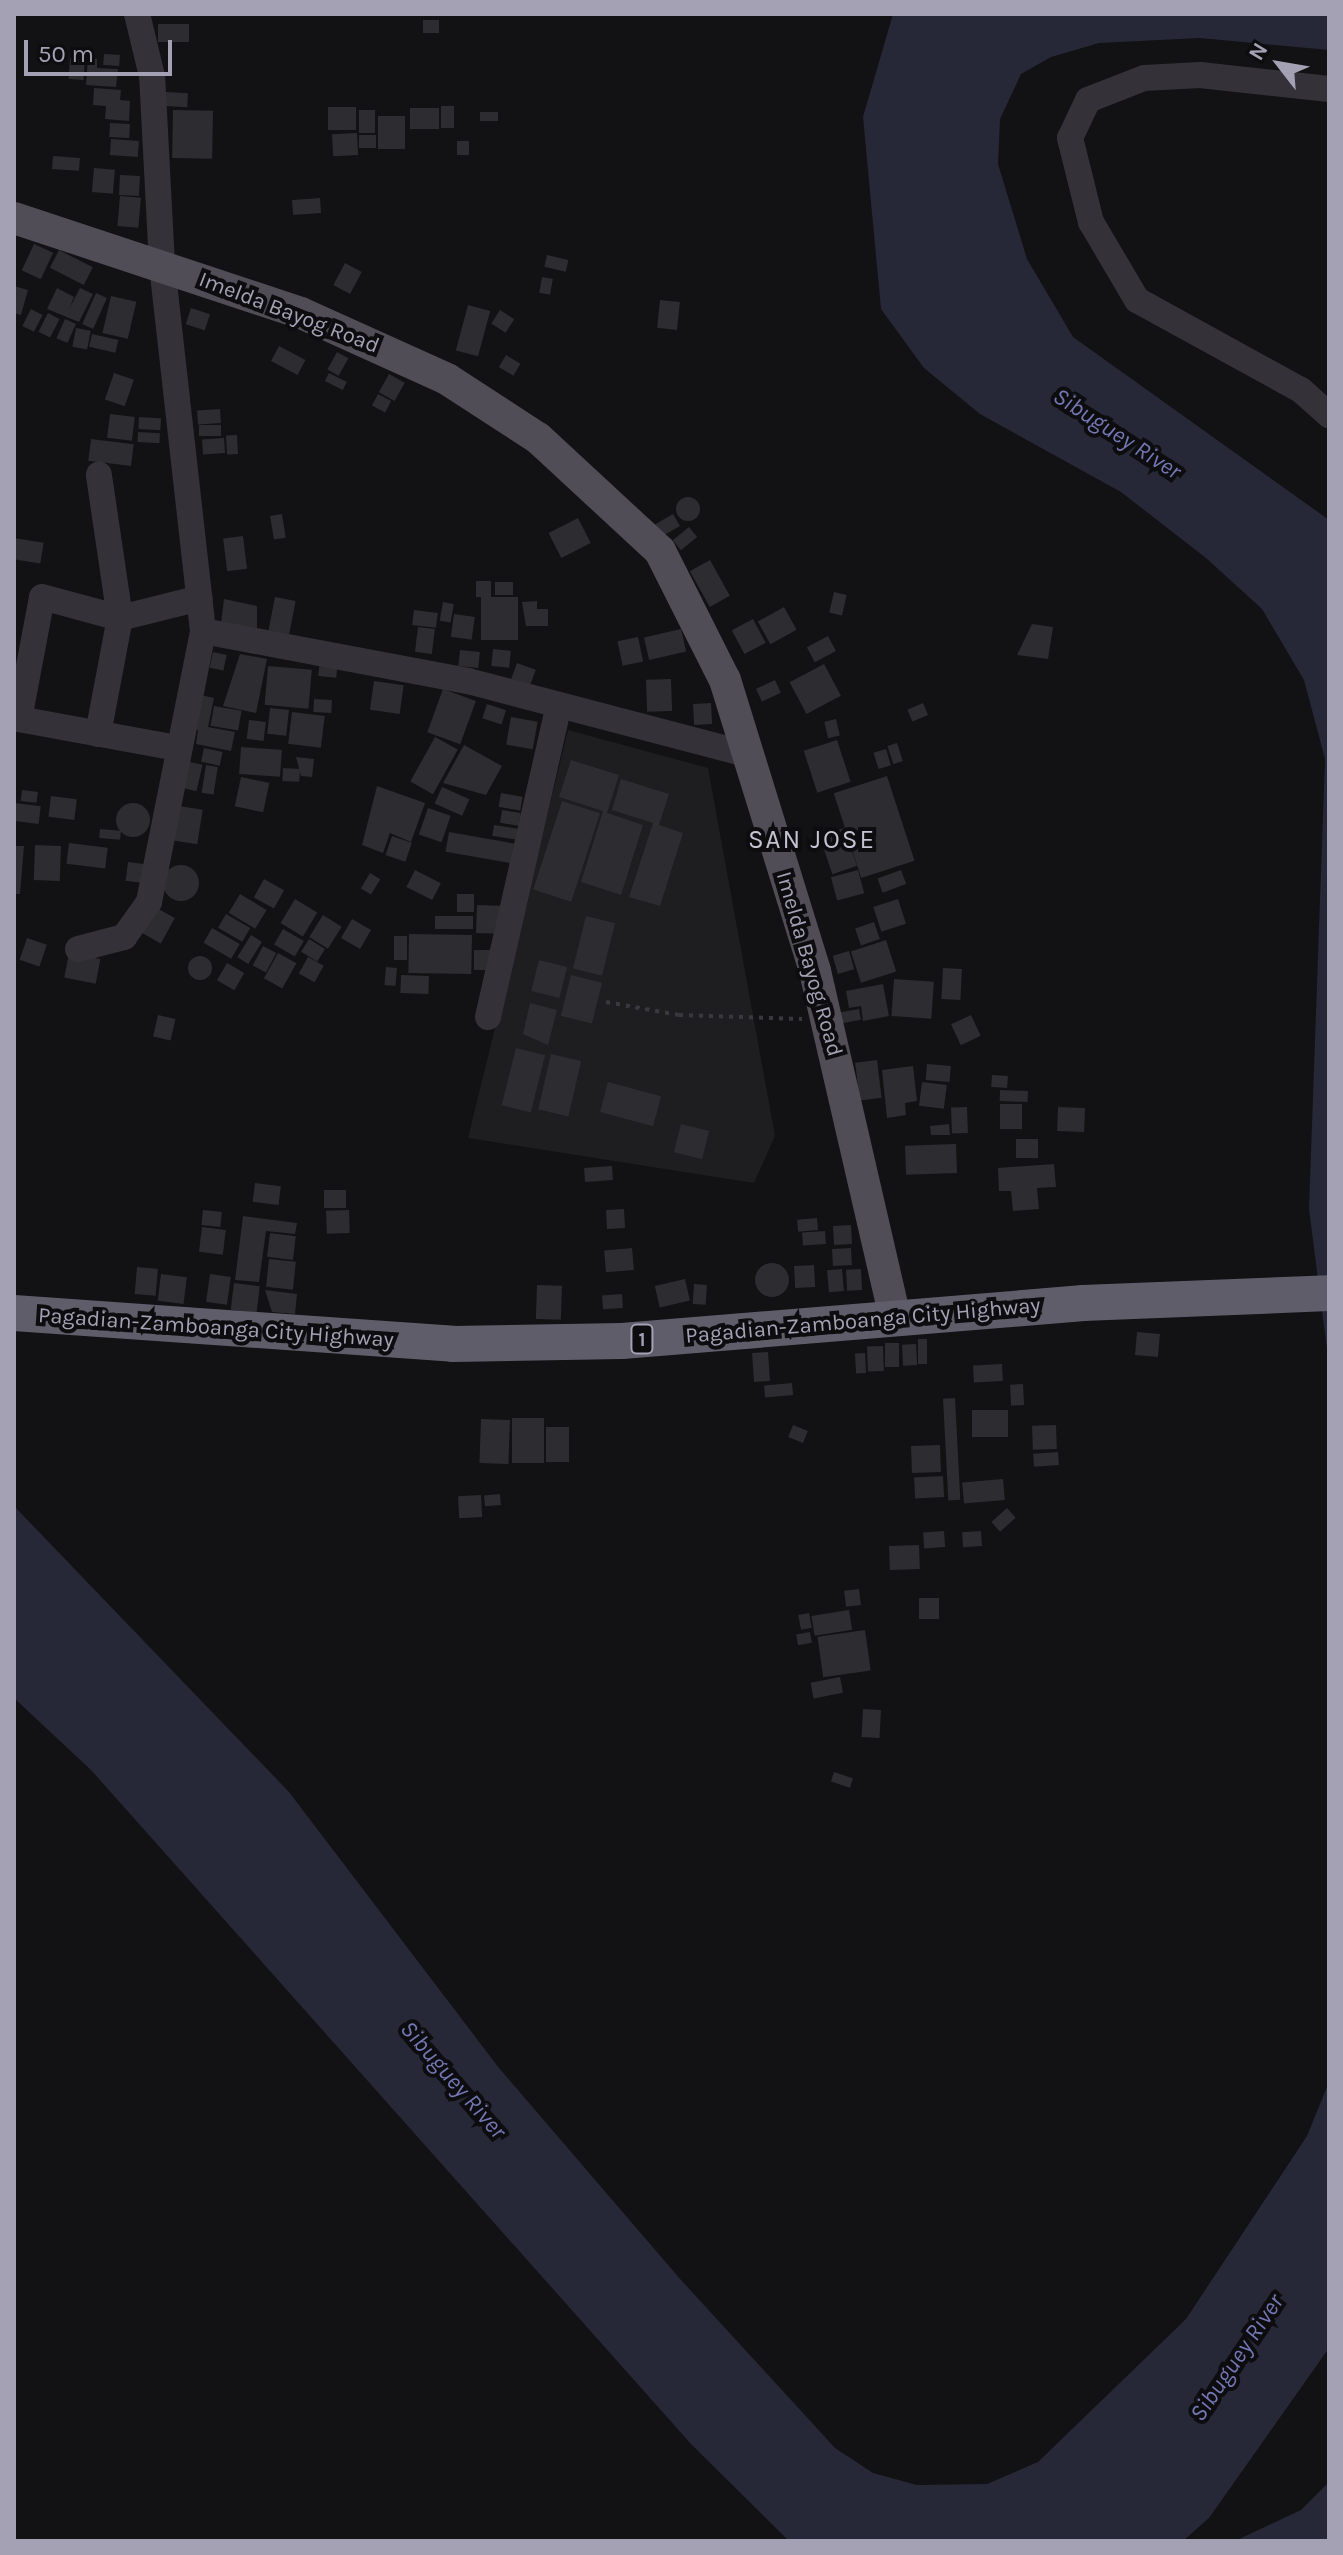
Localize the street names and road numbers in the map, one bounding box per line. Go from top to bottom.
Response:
street label: Imelda Bayog Road [195,266,383,360]
street label: Imelda Bayog Road [770,869,848,1059]
street label: Pagadian-Zamboanga City Highway [684,1292,1042,1350]
street label: Pagadian-Zamboanga City Highway [37,1302,395,1354]
road number: 1 [630,1323,654,1355]

